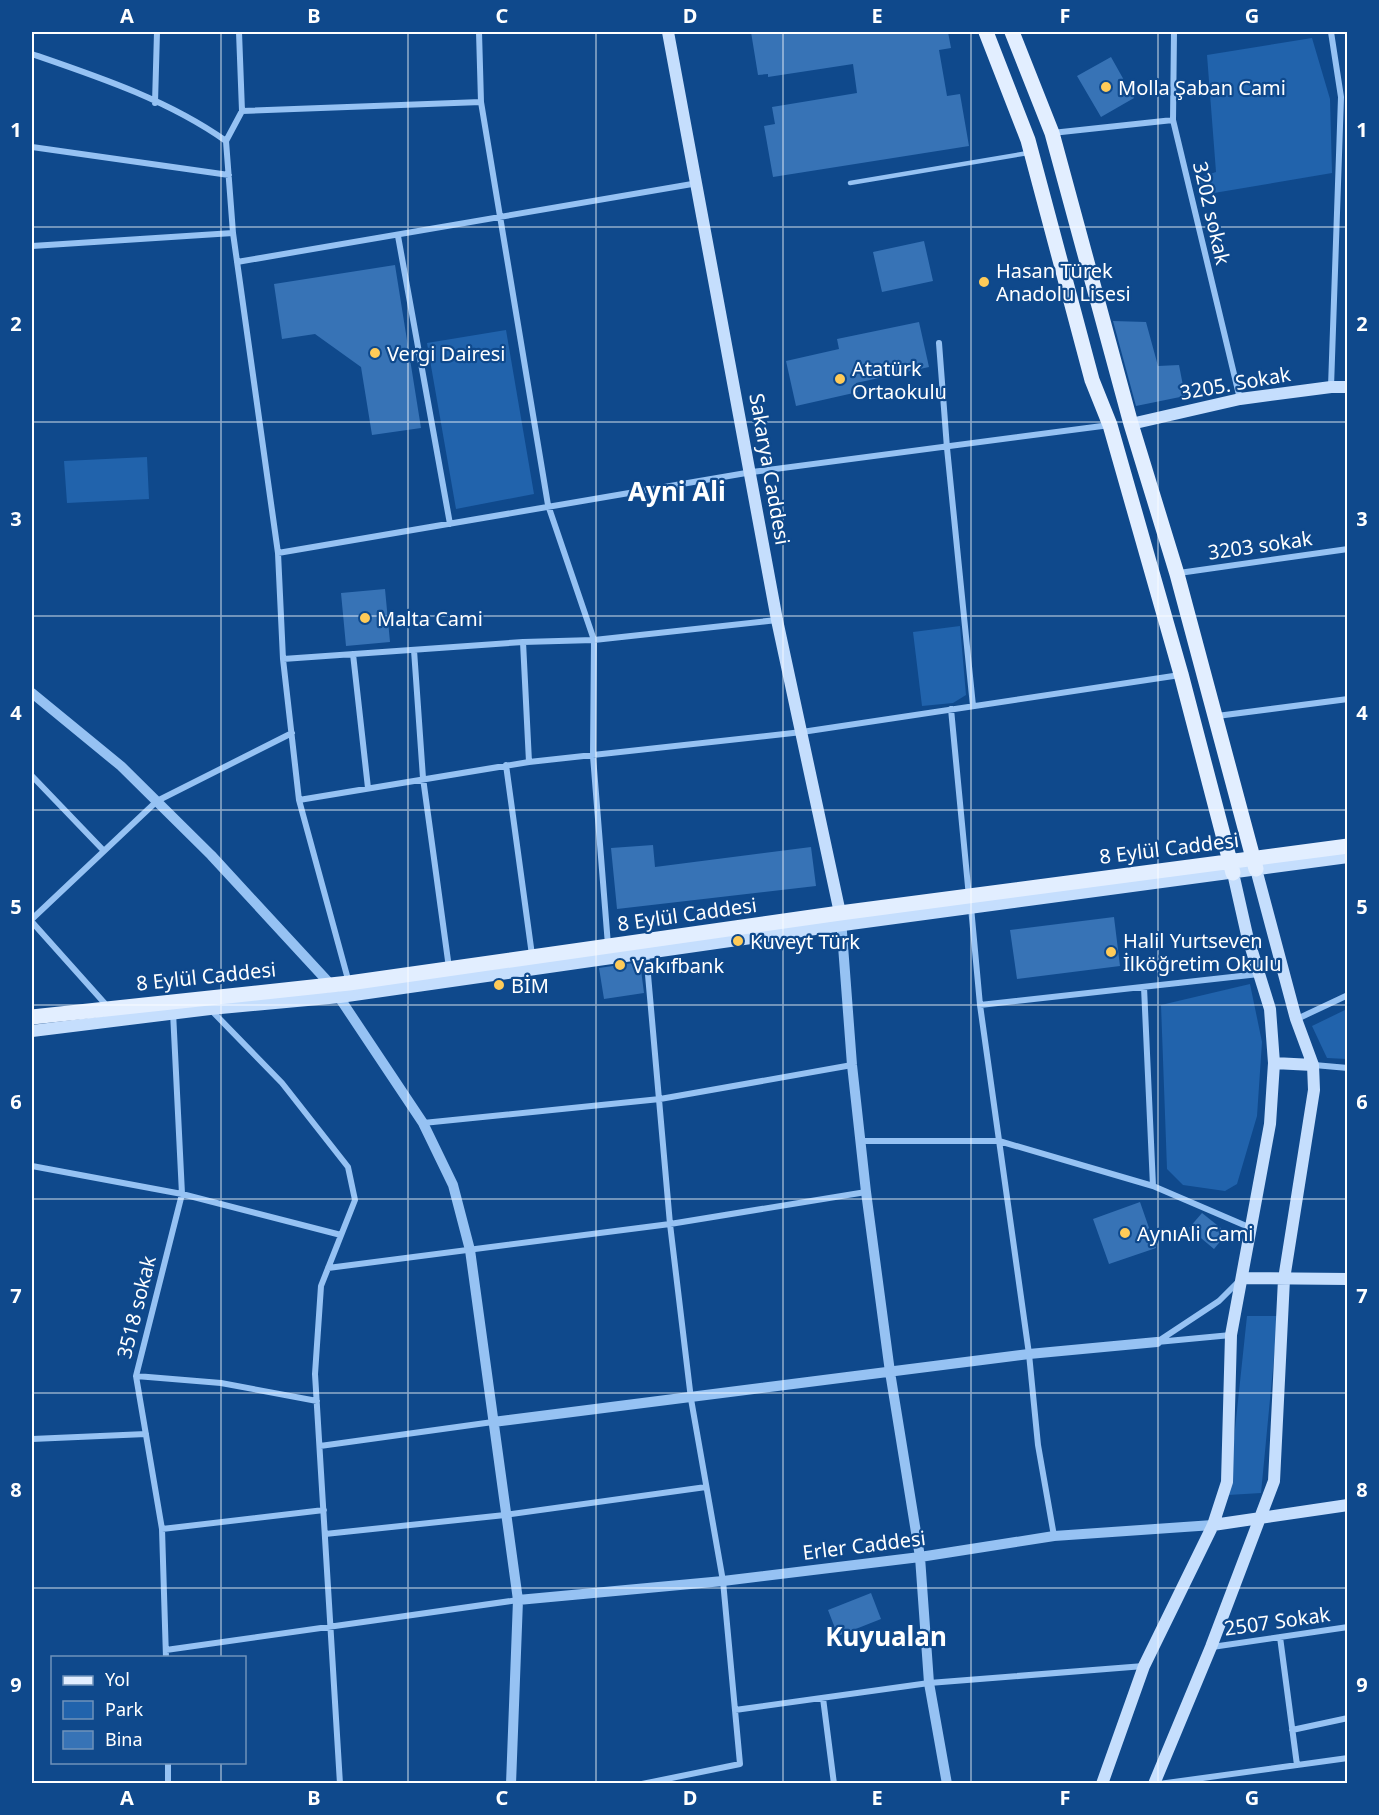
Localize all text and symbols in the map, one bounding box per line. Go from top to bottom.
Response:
text: A [120,2,134,29]
text: B [307,2,321,29]
text: C [496,2,509,29]
text: D [683,2,697,29]
text: E [871,2,883,29]
text: F [1060,2,1070,29]
text: G [1245,2,1259,29]
place label: Molla Şaban Cami [1118,74,1286,101]
marker: Molla Şaban Cami [1099,80,1113,94]
text: 1 [10,116,22,143]
text: 1 [1356,116,1368,143]
street label: 3202 sokak [1187,159,1237,268]
place label: Hasan Türek Anadolu Lisesi [996,257,1131,307]
marker: Hasan Türek Anadolu Lisesi [977,275,991,289]
text: 2 [10,310,22,337]
text: 2 [1356,310,1368,337]
place label: Vergi Dairesi [387,340,505,367]
marker: Vergi Dairesi [368,346,382,360]
place label: Atatürk Ortaokulu [852,355,947,405]
street label: 3205. Sokak [1178,360,1293,406]
marker: Atatürk Ortaokulu [833,372,847,386]
street label: Sakarya Caddesi [743,391,797,547]
district label: Ayni Ali [628,473,726,509]
text: 3 [10,505,22,532]
text: 3 [1356,505,1368,532]
street label: 3203 sokak [1206,524,1314,566]
place label: Malta Cami [377,605,483,632]
marker: Malta Cami [358,611,372,625]
text: 4 [10,699,22,726]
text: 4 [1356,699,1368,726]
street label: 8 Eylül Caddesi [1098,826,1240,870]
street label: 8 Eylül Caddesi [616,891,758,937]
text: 5 [10,893,22,920]
text: 5 [1356,893,1368,920]
place label: Halil Yurtseven İlköğretim Okulu [1123,927,1282,977]
place label: Kuveyt Türk [750,928,860,955]
marker: Kuveyt Türk [731,934,745,948]
marker: Halil Yurtseven İlköğretim Okulu [1104,945,1118,959]
place label: Vakıfbank [632,952,724,979]
street label: 8 Eylül Caddesi [135,955,277,997]
marker: Vakıfbank [613,958,627,972]
place label: BİM [511,972,549,999]
marker: BİM [492,978,506,992]
text: 6 [10,1088,22,1115]
text: 6 [1356,1088,1368,1115]
place label: AynıAli Cami [1137,1220,1254,1247]
marker: AynıAli Cami [1118,1226,1132,1240]
street label: 3518 sokak [110,1252,162,1361]
text: 7 [10,1282,22,1309]
text: 7 [1356,1282,1368,1309]
text: 8 [10,1476,22,1503]
text: 8 [1356,1476,1368,1503]
street label: Erler Caddesi [801,1524,927,1566]
street label: 2507 Sokak [1222,1600,1332,1642]
district label: Kuyualan [825,1618,947,1654]
legend [51,1656,246,1764]
text: Yol [105,1667,130,1691]
text: 9 [10,1671,22,1698]
text: 9 [1356,1671,1368,1698]
text: Park [105,1697,143,1721]
text: Bina [105,1727,143,1751]
text: A [120,1784,134,1811]
text: B [307,1784,321,1811]
text: C [496,1784,509,1811]
text: D [683,1784,697,1811]
text: E [871,1784,883,1811]
text: F [1060,1784,1070,1811]
text: G [1245,1784,1259,1811]

